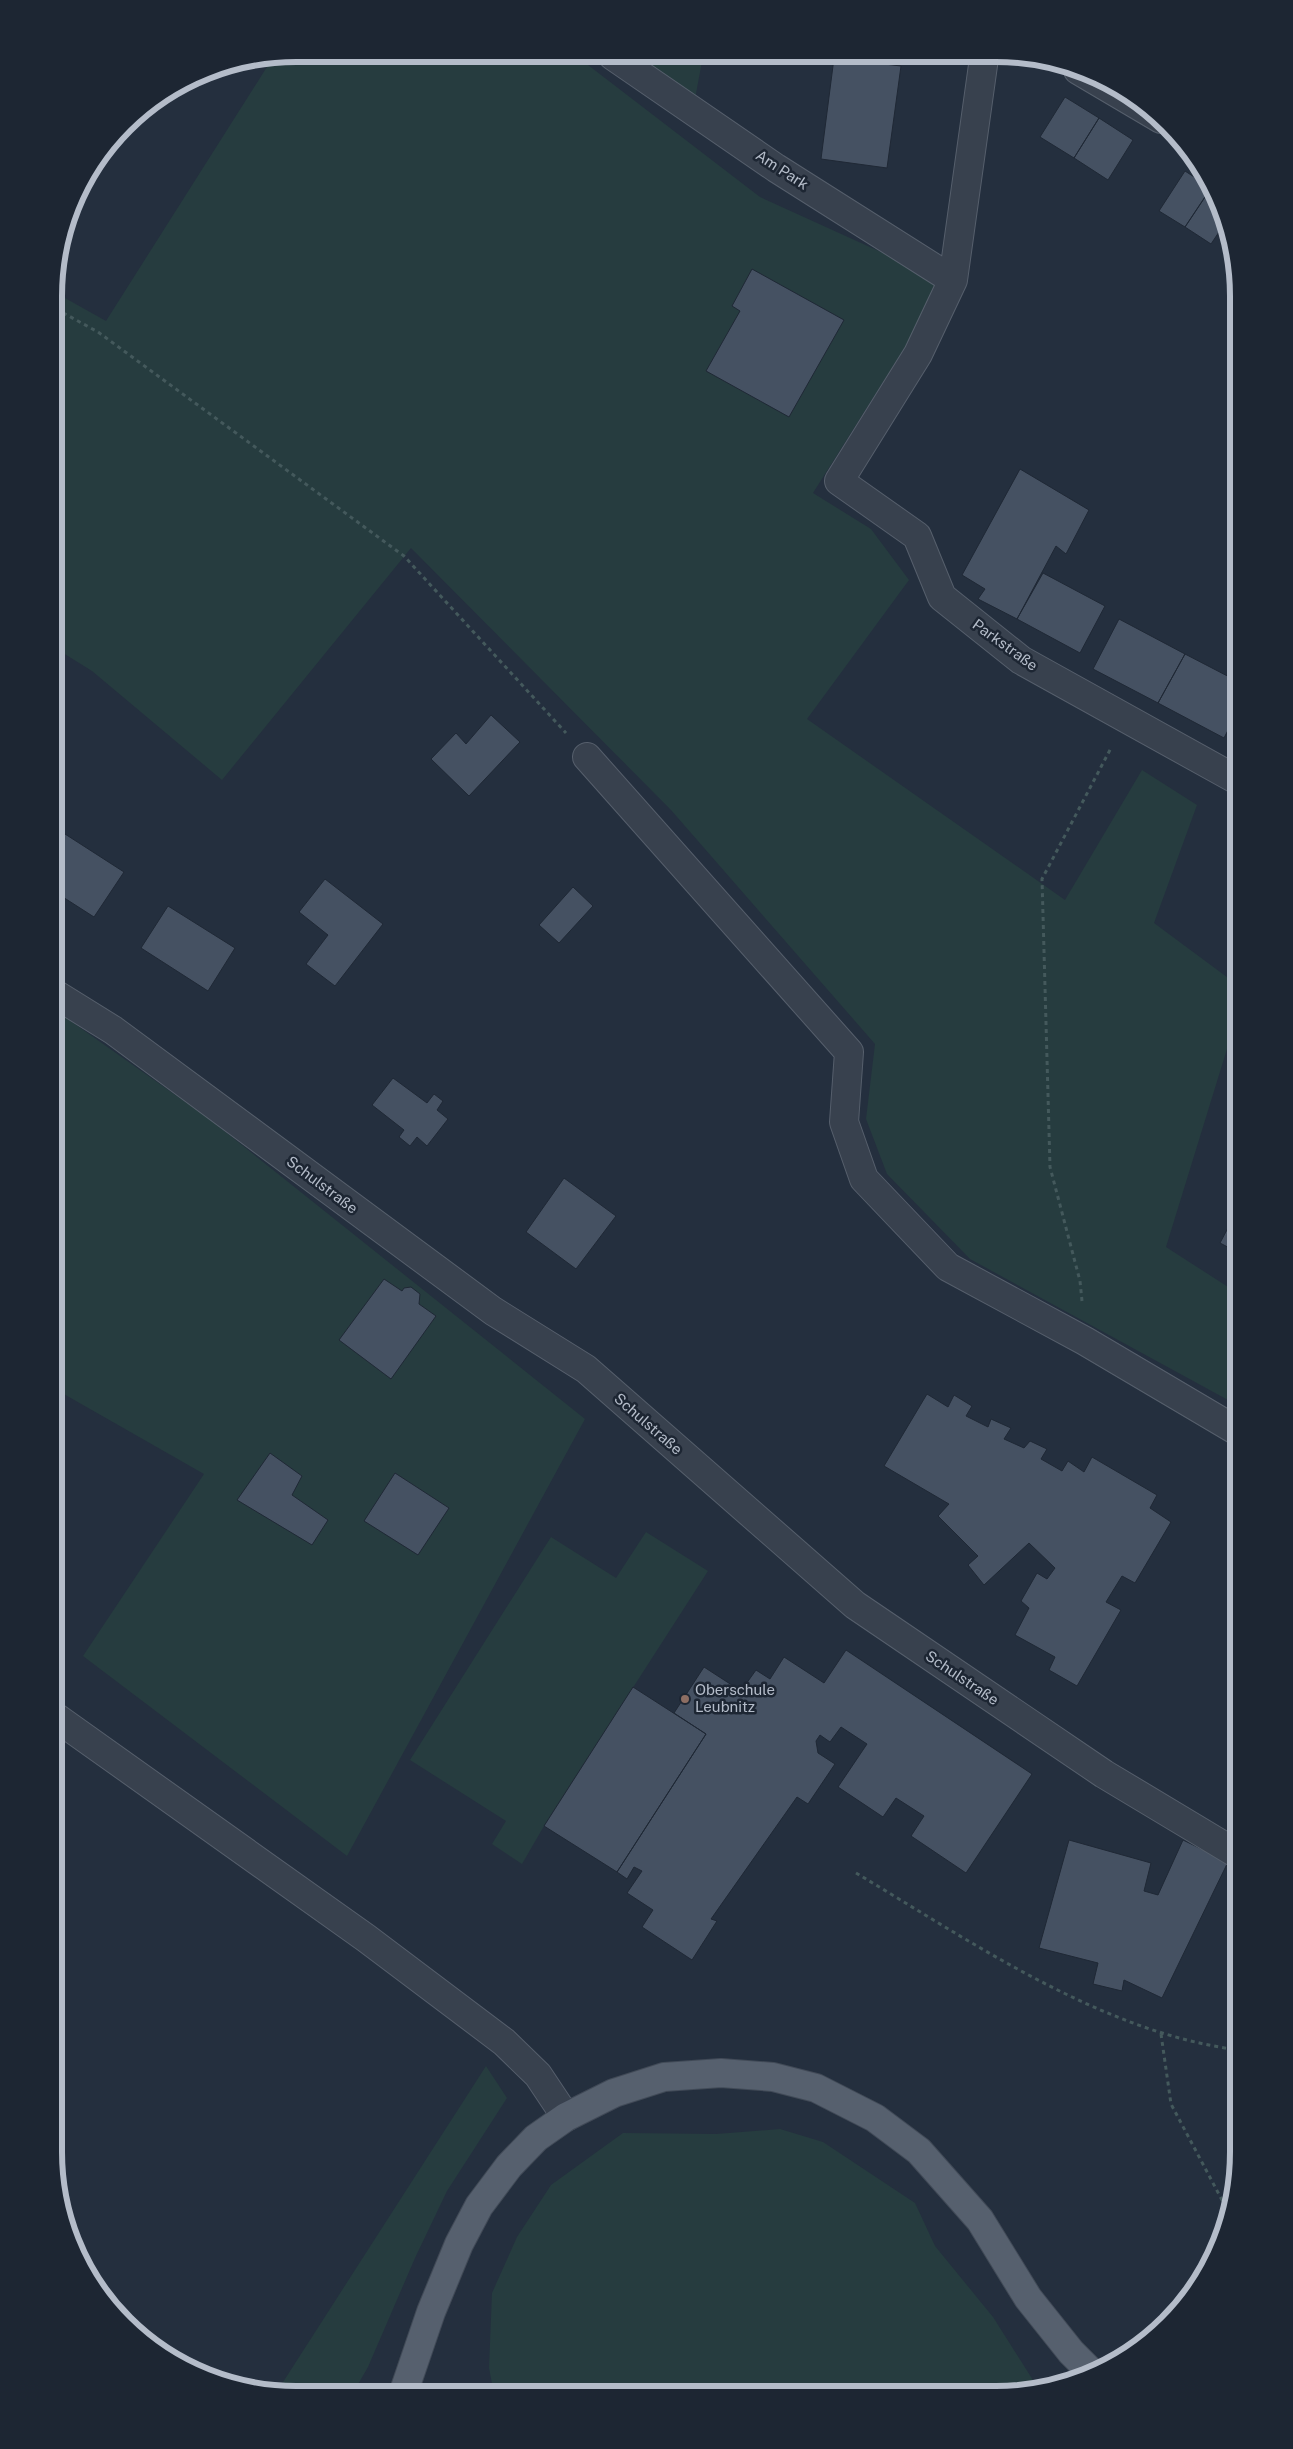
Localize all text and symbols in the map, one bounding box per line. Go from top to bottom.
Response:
street label: Am Park [753,146,812,193]
street label: Parkstraße [969,615,1041,674]
street label: Schulstraße [283,1152,361,1217]
street label: Schulstraße [611,1390,686,1458]
street label: Schulstraße [923,1647,1002,1708]
place label: Oberschule Leubnitz [695,1681,775,1715]
marker: Oberschule Leubnitz [679,1693,691,1705]

